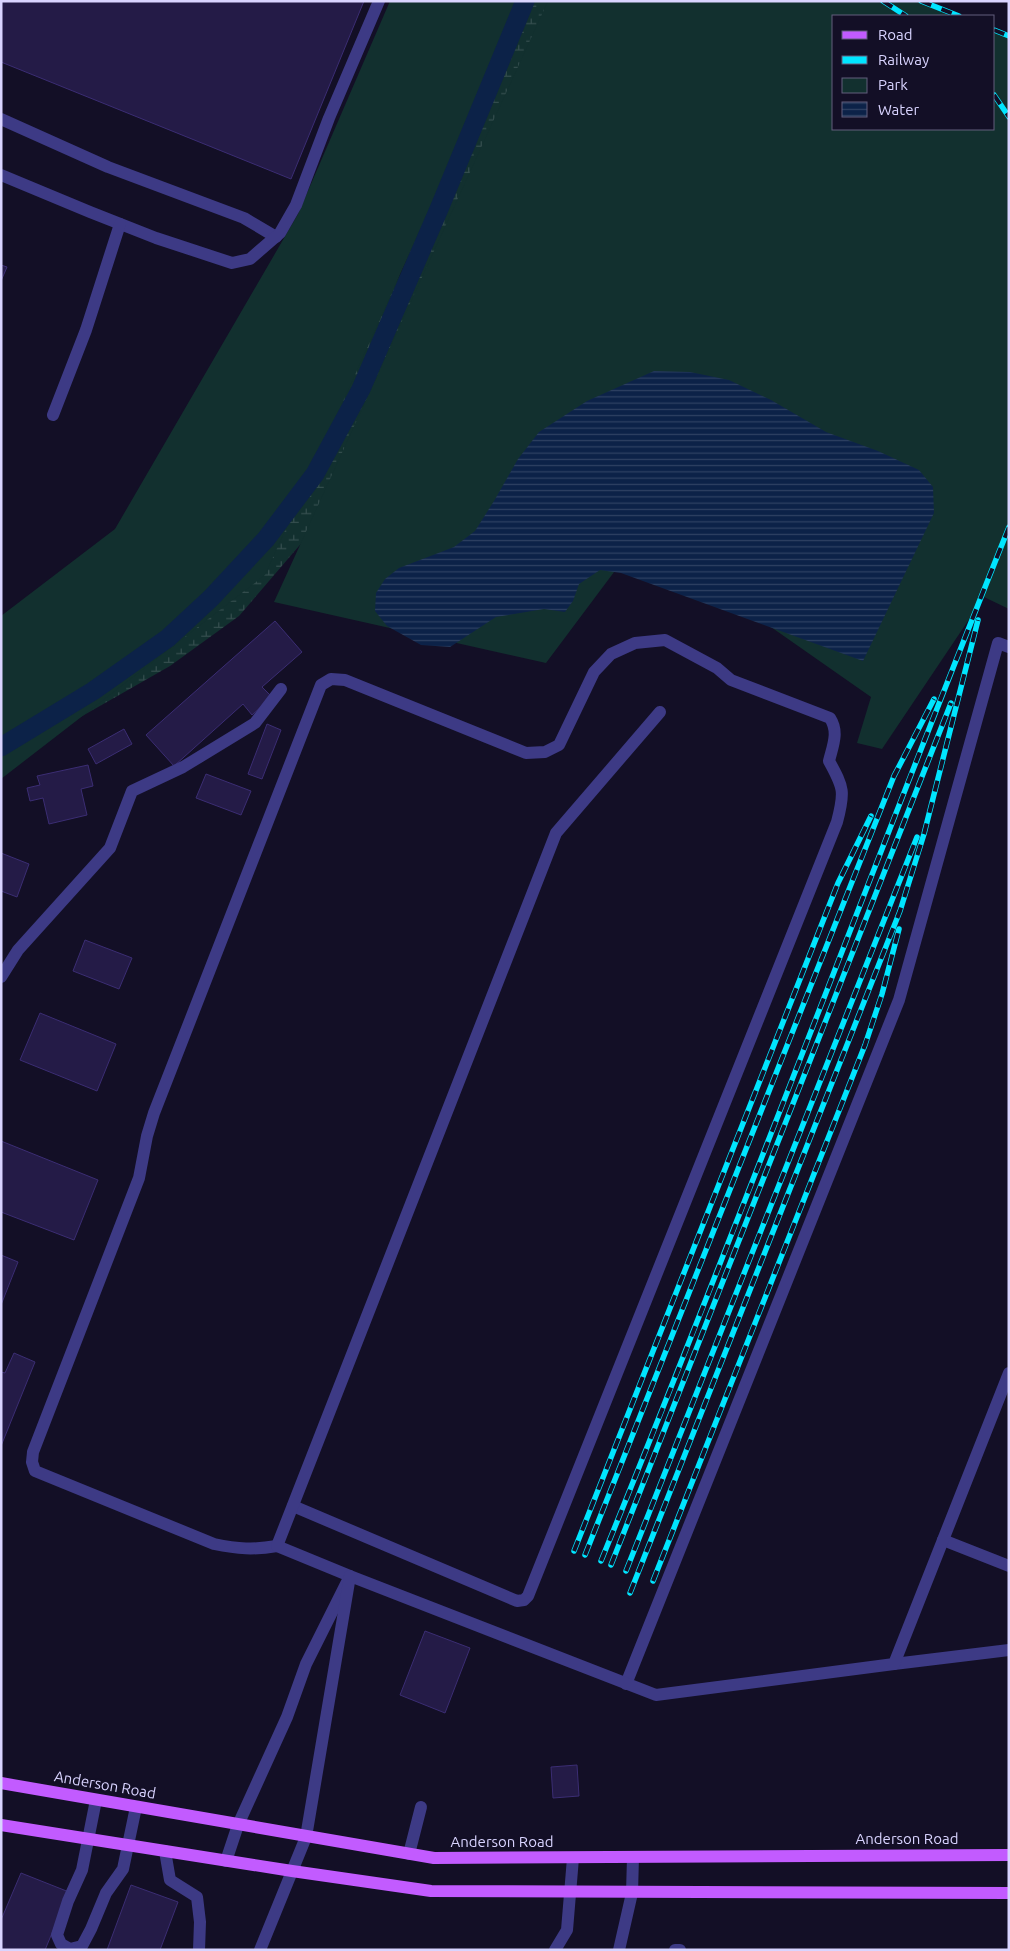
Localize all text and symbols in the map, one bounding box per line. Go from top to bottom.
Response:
legend [832,15,995,130]
text: Road [878,26,913,43]
text: Railway [878,51,929,68]
text: Park [878,76,908,93]
text: Water [878,101,919,118]
street label: Anderson Road [53,1767,157,1802]
street label: Anderson Road [856,1830,958,1847]
street label: Anderson Road [451,1833,553,1850]

